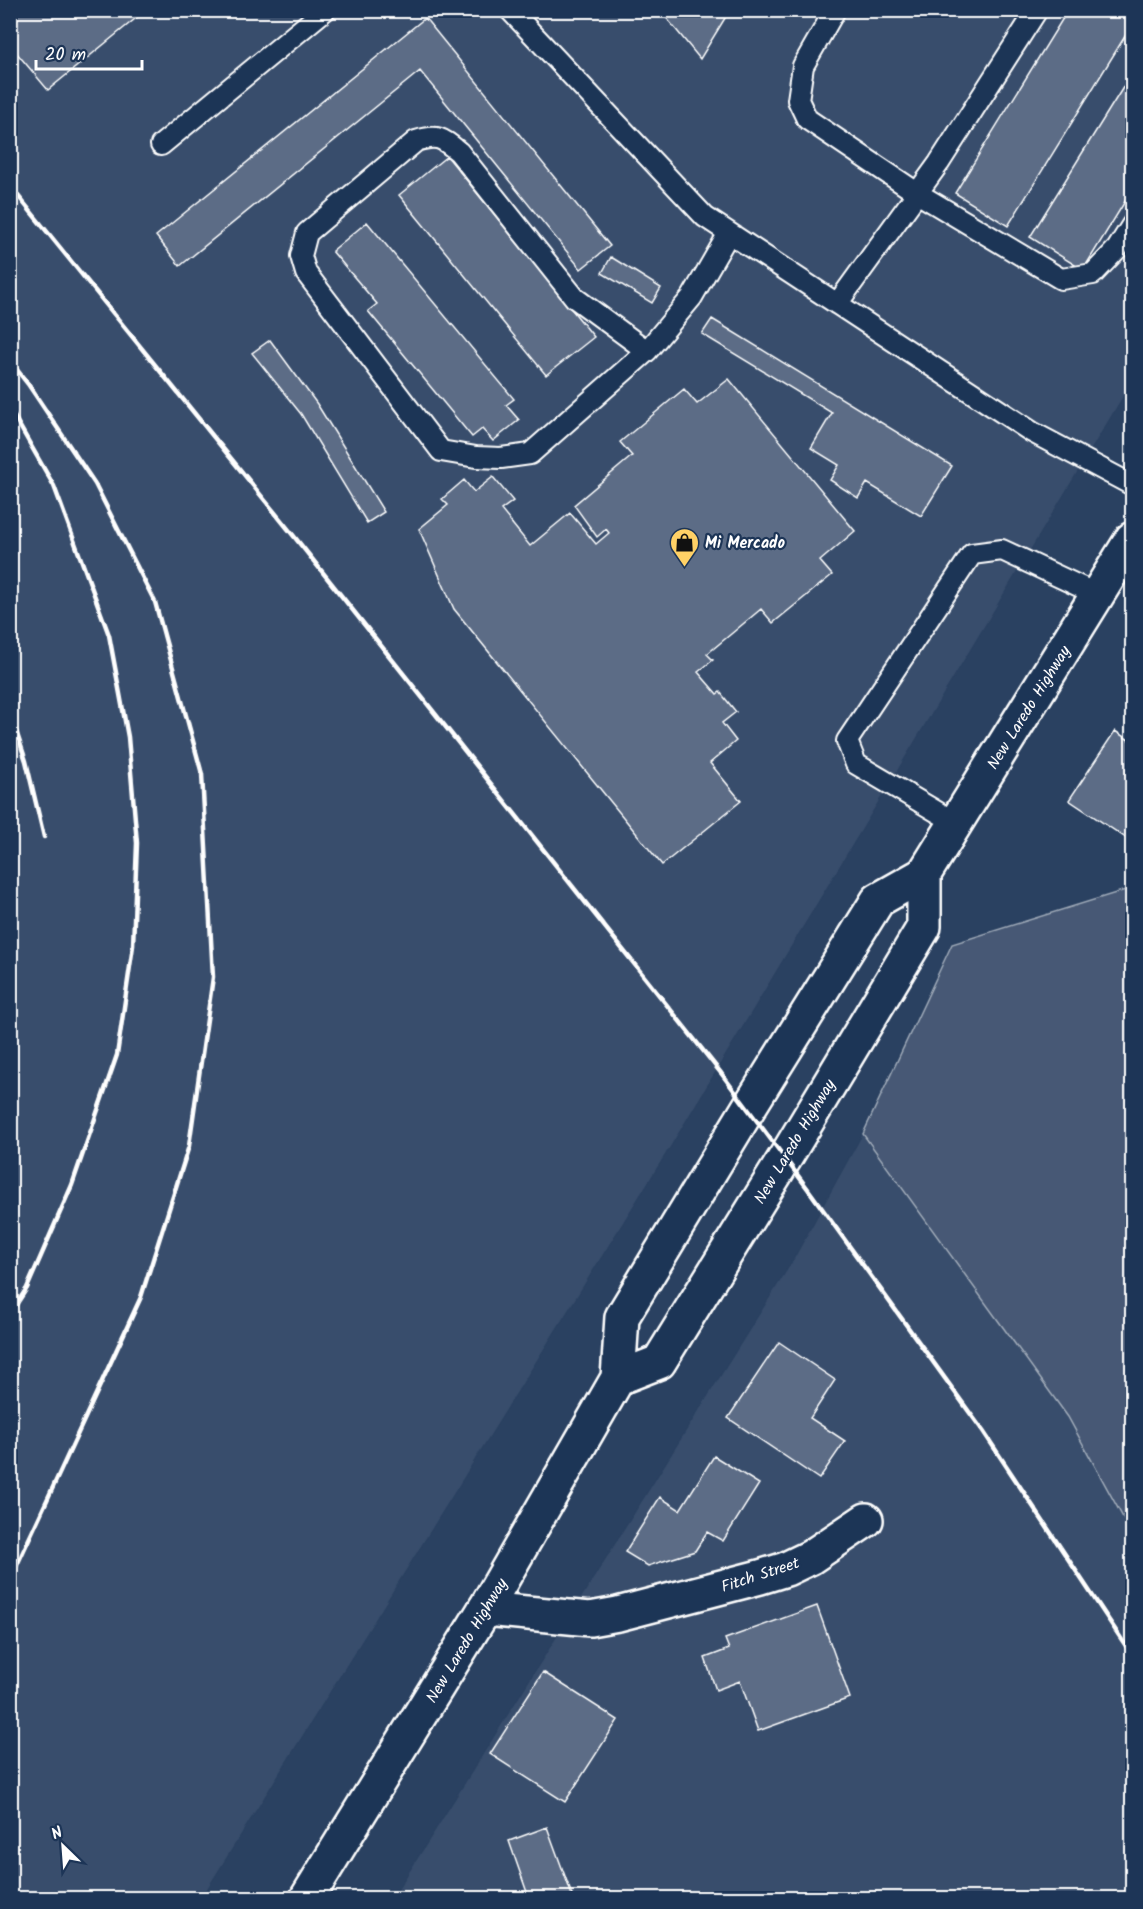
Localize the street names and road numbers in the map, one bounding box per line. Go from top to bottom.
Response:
street label: New Laredo Highway [981,641,1078,775]
street label: New Laredo Highway [748,1074,843,1209]
street label: Fitch Street [718,1551,804,1600]
street label: New Laredo Highway [420,1573,515,1708]

